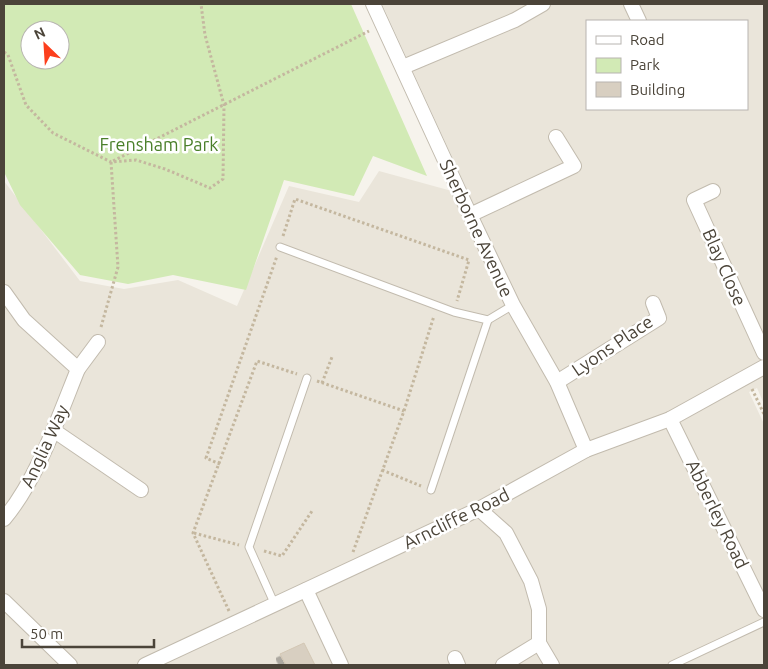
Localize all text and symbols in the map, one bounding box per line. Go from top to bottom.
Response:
north arrow [20,20,70,70]
legend [586,20,748,110]
text: N [31,24,48,43]
text: Road [630,31,665,48]
text: Park [630,56,660,73]
text: Building [630,81,685,98]
park label: Frensham Park [100,134,218,154]
street label: Sherborne Avenue [436,156,518,300]
street label: Blay Close [699,225,751,309]
street label: Lyons Place [568,311,656,379]
street label: Anglia Way [16,401,72,491]
street label: Abberley Road [683,456,753,572]
street label: Arncliffe Road [400,484,512,552]
scale bar [22,616,155,648]
text: 50 m [30,625,63,642]

